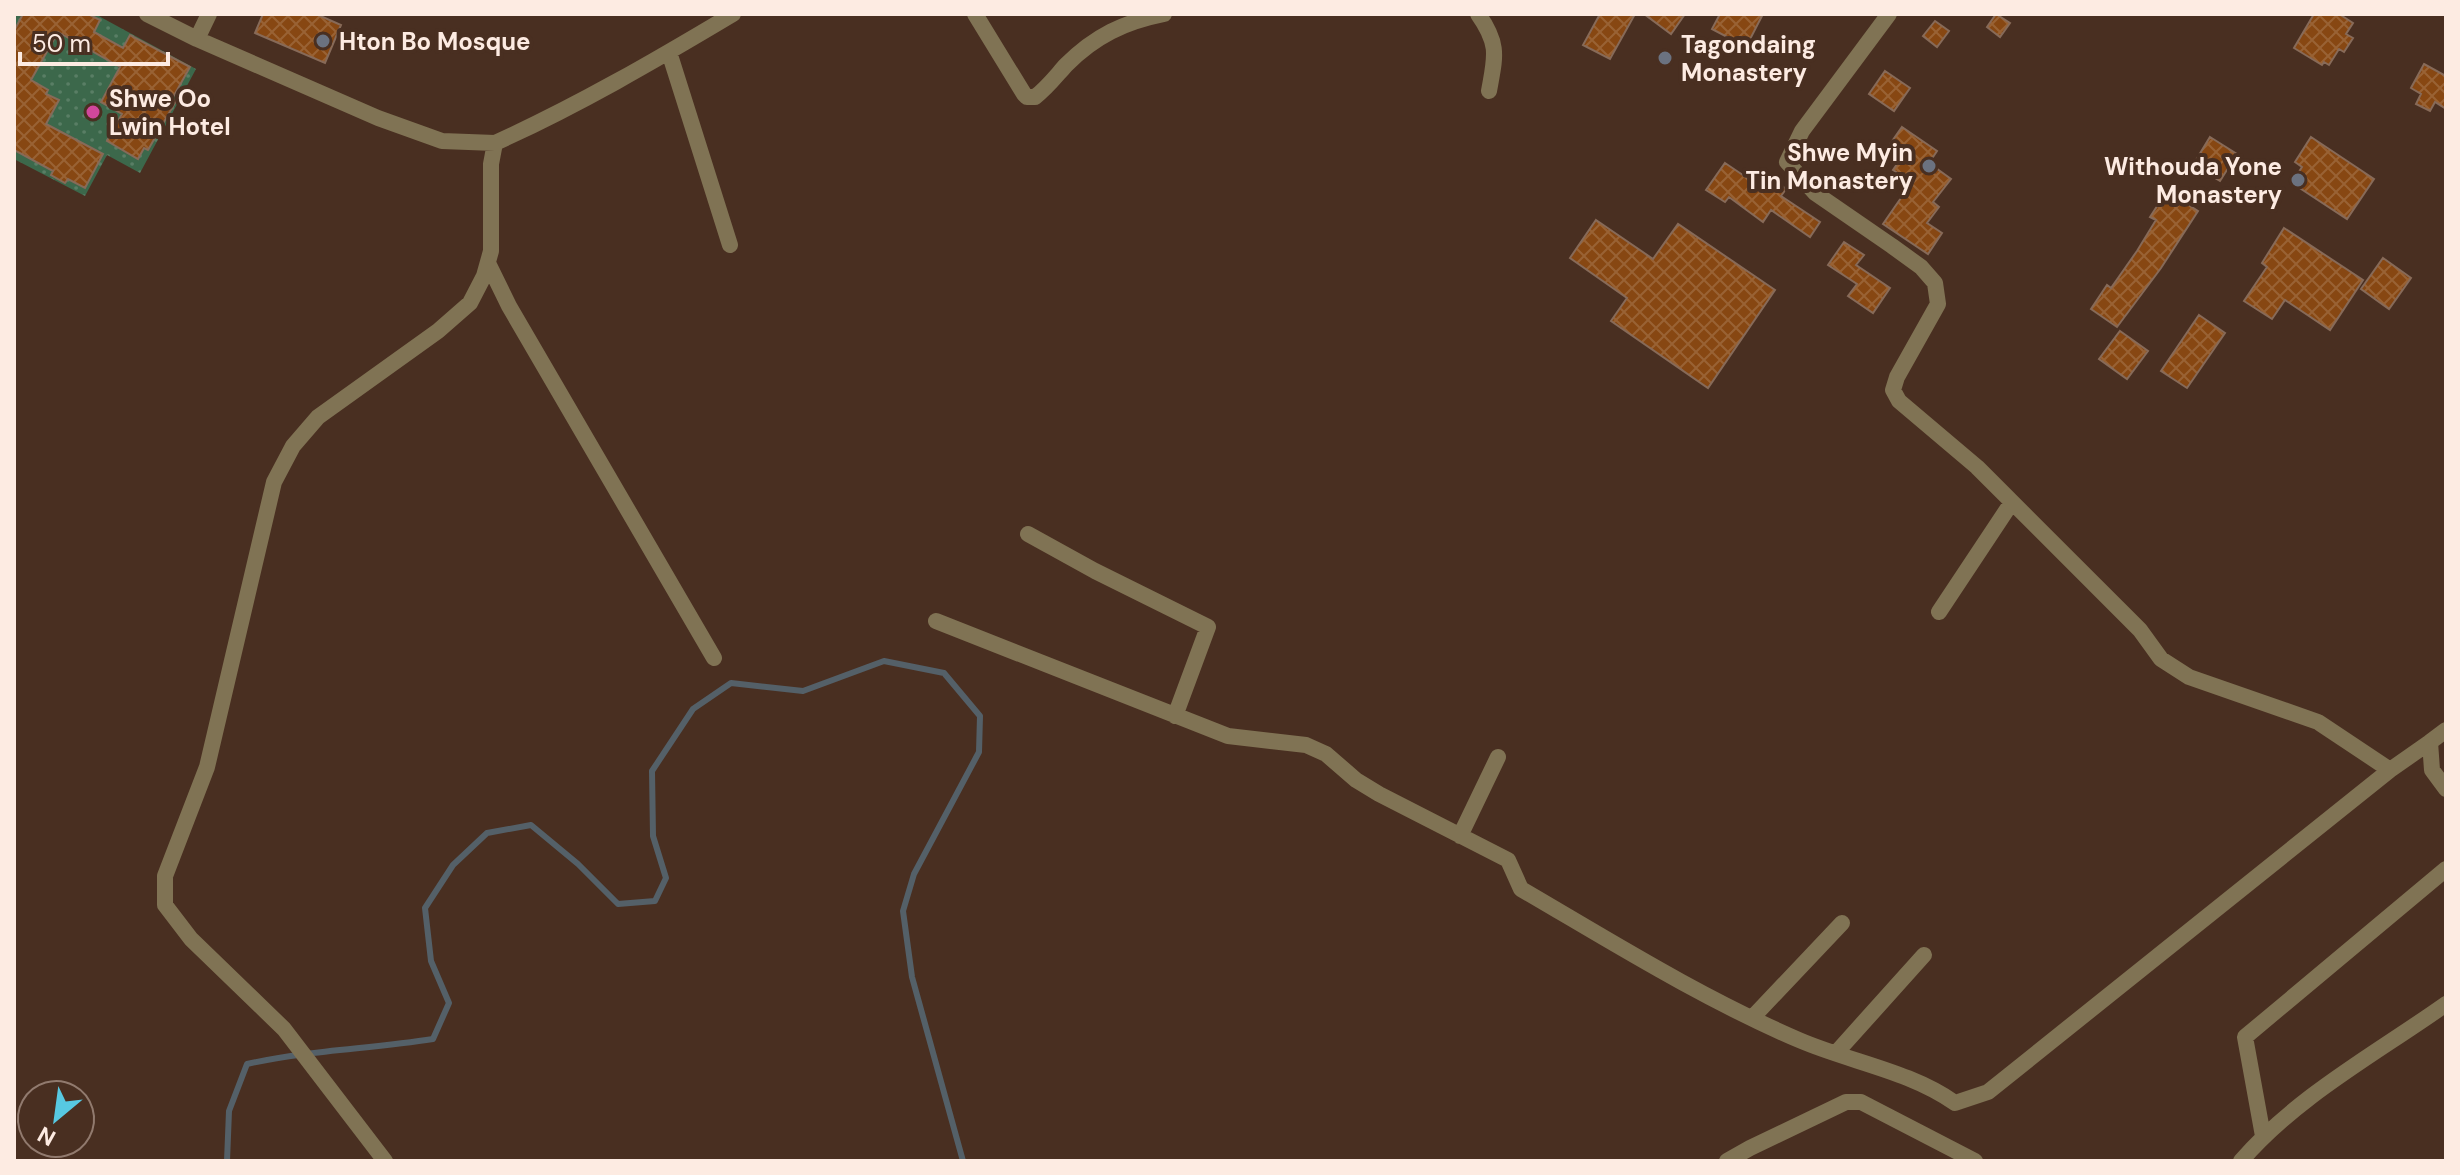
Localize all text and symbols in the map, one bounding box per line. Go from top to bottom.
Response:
scale bar [20,16,168,66]
place label: Hton Bo Mosque [339,26,531,57]
text: 50 m [32,28,91,59]
place label: Tagondaing Monastery [1681,29,1816,88]
marker: Hton Bo Mosque [314,32,332,50]
marker: Tagondaing Monastery [1656,49,1674,67]
place label: Shwe Oo Lwin Hotel [109,83,231,142]
marker: Shwe Oo Lwin Hotel [84,103,102,121]
place label: Shwe Myin Tin Monastery [1746,137,1913,196]
place label: Withouda Yone Monastery [2104,151,2283,210]
marker: Shwe Myin Tin Monastery [1920,157,1938,175]
marker: Withouda Yone Monastery [2289,171,2307,189]
north arrow [16,1079,96,1159]
text: N [32,1119,61,1153]

